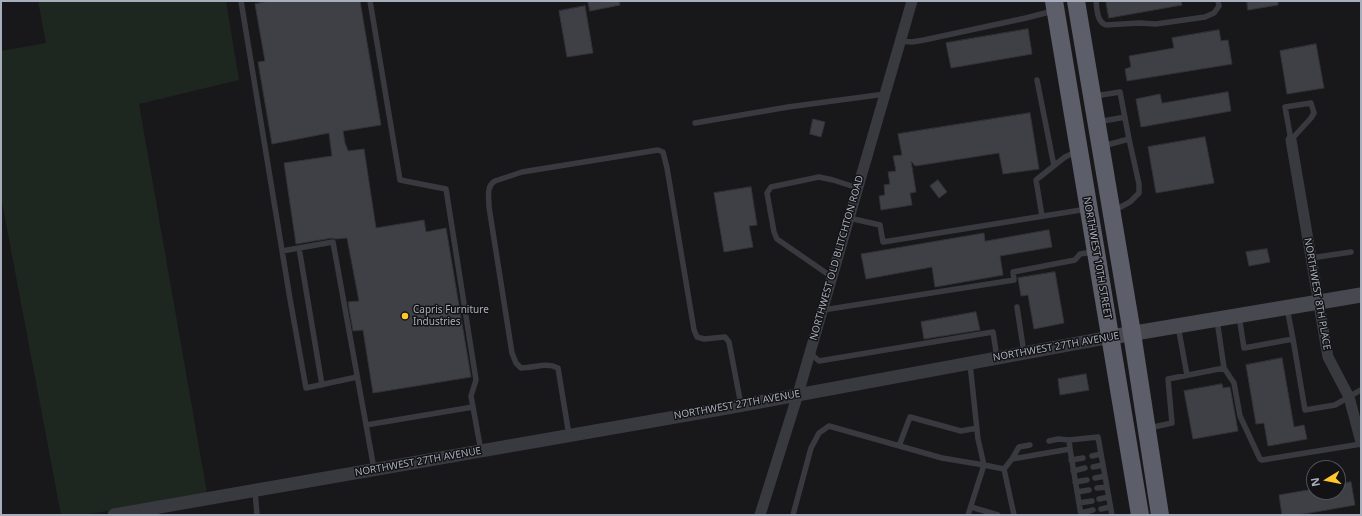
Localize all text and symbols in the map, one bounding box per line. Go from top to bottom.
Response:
street label: NORTHWEST OLD BLITCHTON ROAD [808,174,866,342]
street label: NORTHWEST 10TH STREET [1080,196,1114,320]
street label: NORTHWEST 8TH PLACE [1301,237,1333,351]
place label: Capris Furniture Industries [413,304,489,328]
marker: Capris Furniture Industries [400,311,410,321]
street label: NORTHWEST 27TH AVENUE [992,330,1120,364]
street label: NORTHWEST 27TH AVENUE [673,388,801,422]
street label: NORTHWEST 27TH AVENUE [354,445,482,479]
north arrow [1306,460,1346,500]
text: N [1307,476,1323,488]

